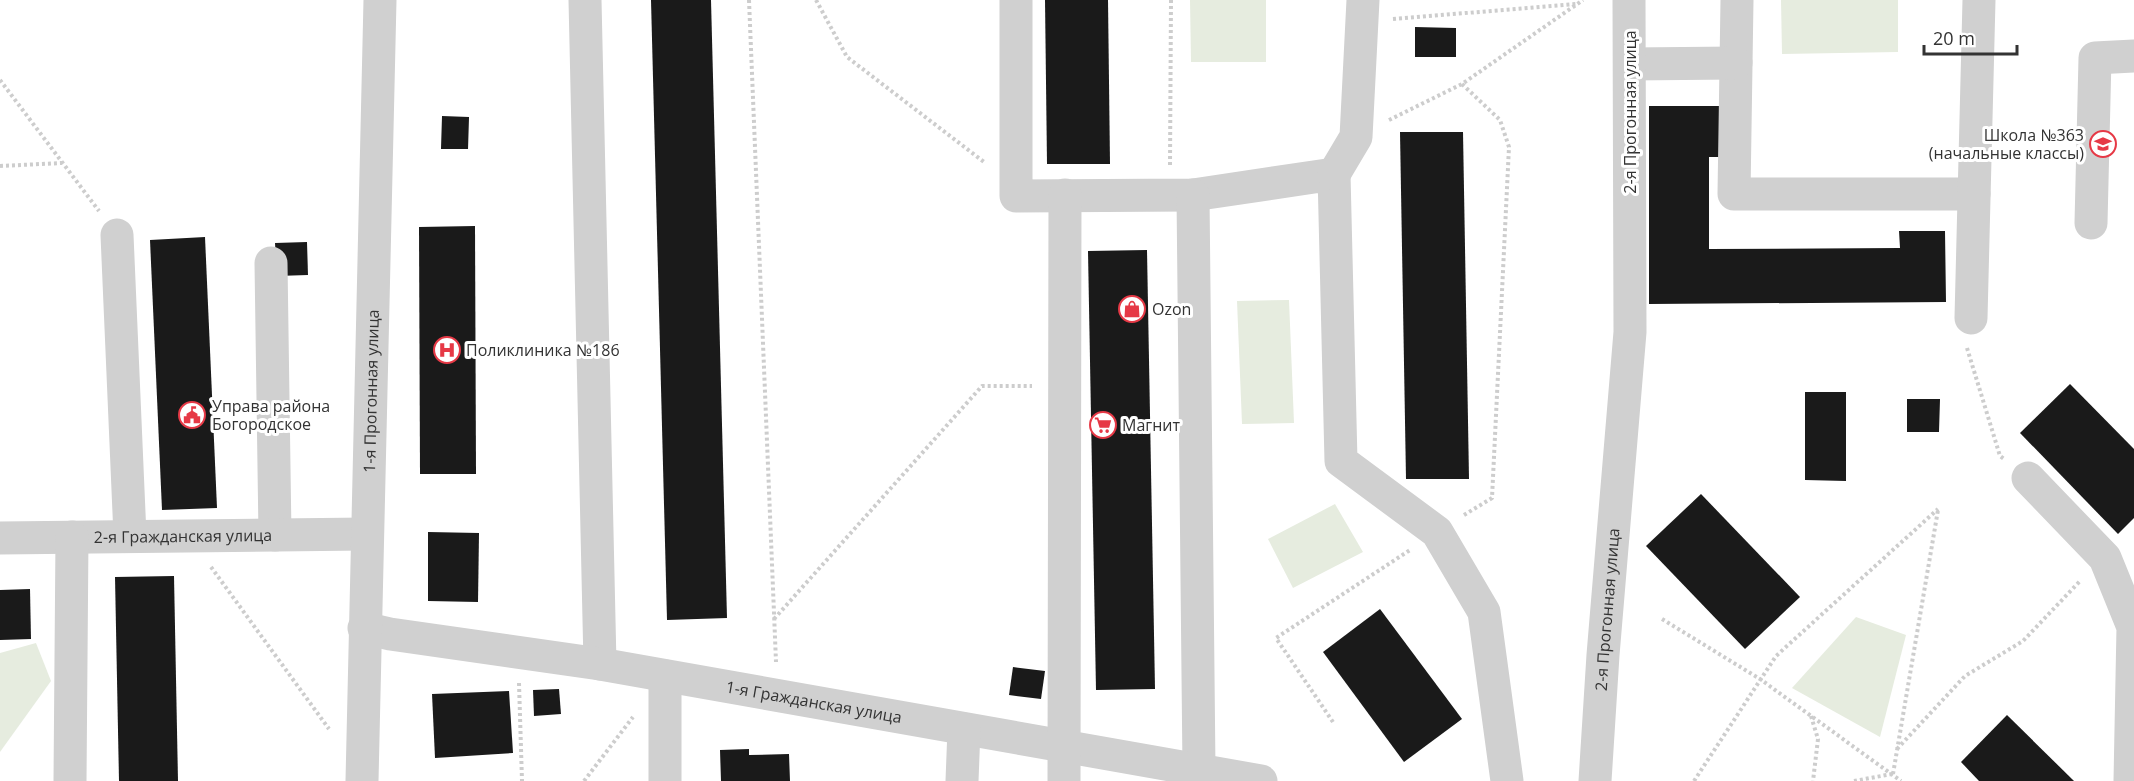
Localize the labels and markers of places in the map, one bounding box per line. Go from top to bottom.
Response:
place label: Школа №363 (начальные классы) [1929,124,2084,164]
school or university icon: Школа №363 (начальные классы) [2088,129,2118,159]
shop icon: Ozon [1117,294,1147,324]
place label: Ozon [1152,298,1191,320]
hospital icon: Поликлиника №186 [432,335,462,365]
place label: Поликлиника №186 [466,339,620,361]
place label: Управа района Богородское [212,395,330,435]
public building icon: Управа района Богородское [177,400,207,430]
supermarket icon: Магнит [1088,410,1118,440]
place label: Магнит [1122,414,1180,436]

